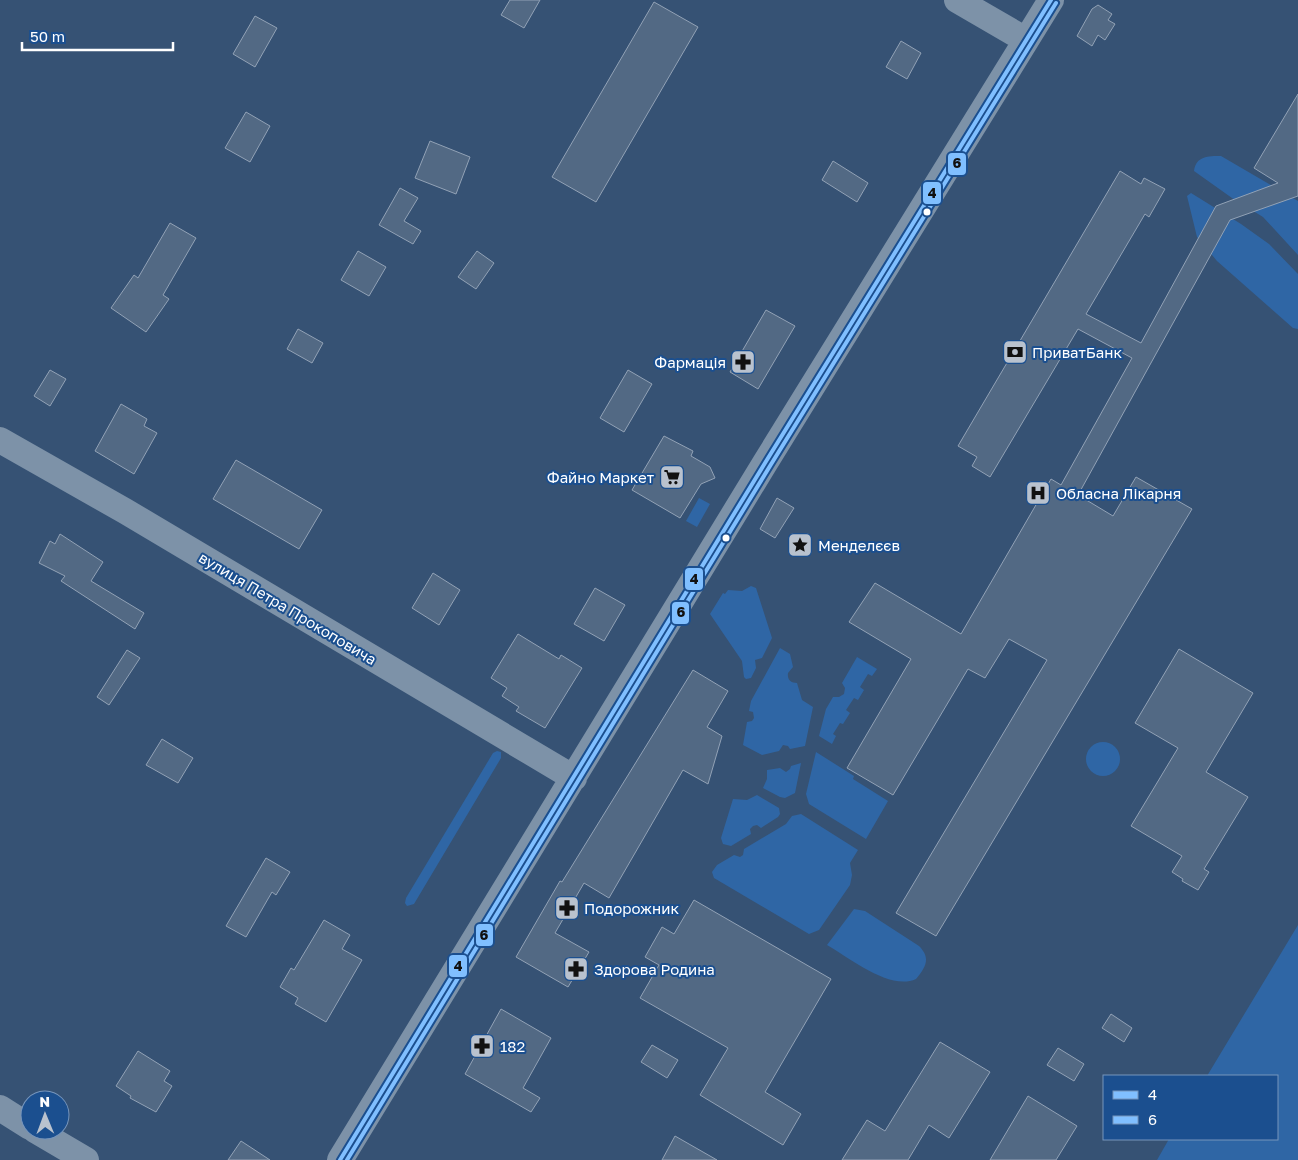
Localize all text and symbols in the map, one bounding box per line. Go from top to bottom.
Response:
scale bar [22,20,174,52]
text: 50 m [30,27,65,45]
line badge: 6 [947,152,967,176]
text: 6 [953,154,962,171]
line badge: 4 [922,181,942,205]
text: 4 [928,184,937,201]
unlabelled marker [922,207,932,217]
bank icon: ПриватБанк [1002,339,1028,365]
place label: ПриватБанк [1032,343,1122,361]
pharmacy icon: Фармація [730,349,756,375]
place label: Фармація [654,353,726,371]
supermarket icon: Файно Маркет [659,464,685,490]
place label: Файно Маркет [547,468,655,486]
hospital icon: Обласна Лікарня [1025,480,1051,506]
place label: Обласна Лікарня [1056,484,1181,502]
place icon: Менделєєв [787,532,813,558]
unlabelled marker [721,533,731,543]
place label: Менделєєв [818,536,900,554]
street label: вулиця Петра Прокоповича [196,548,380,668]
line badge: 4 [684,567,704,591]
text: 4 [690,570,699,587]
line badge: 6 [671,601,690,625]
text: 6 [677,603,686,620]
pharmacy icon: Подорожник [554,895,580,921]
place label: Подорожник [584,899,679,917]
line badge: 6 [475,923,494,947]
text: 6 [480,926,489,943]
line badge: 4 [448,954,468,978]
pharmacy icon: Здорова Родина [563,956,589,982]
text: 4 [454,957,463,974]
place label: Здорова Родина [594,960,715,978]
pharmacy icon: 182 [469,1033,495,1059]
place label: 182 [500,1037,525,1055]
legend [1103,1075,1278,1140]
text: 4 [1148,1085,1157,1103]
north arrow [20,1090,70,1140]
text: N [39,1093,50,1110]
text: 6 [1148,1110,1157,1128]

